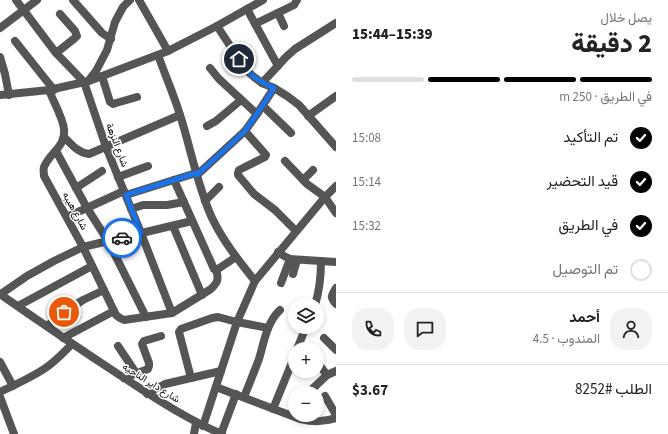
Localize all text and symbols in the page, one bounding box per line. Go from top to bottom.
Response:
text: يصل خلال [601,9,652,27]
text: 15:39–15:44 [352,24,433,45]
text: 2 دقيقة [571,25,652,62]
pin [222,42,256,76]
icon: home [228,48,250,70]
text: في الطريق · 250 m [559,88,652,106]
street label: شارع النزهة [102,121,132,169]
text: تم التأكيد [563,127,618,148]
icon: check [630,127,652,149]
text: 15:08 [352,129,381,147]
text: قيد التحضير [547,171,618,192]
icon: check [630,171,652,193]
text: 15:14 [352,173,381,191]
street label: شارع هيبه [59,190,91,233]
text: في الطريق [558,215,618,236]
icon: check [630,215,652,237]
text: 15:32 [352,217,381,235]
courier [102,218,142,258]
icon: car [111,227,133,249]
text: تم التوصيل [552,259,618,280]
pin [47,295,81,329]
map controls [288,298,324,422]
button: layers [288,298,324,334]
icon: bag [53,301,75,323]
text: أحمد [569,307,600,328]
button: phone [352,308,394,350]
button: chat [404,308,446,350]
button: person [610,308,652,350]
text: المندوب · 4.5 [533,330,600,348]
button: + [288,342,324,378]
street label: شارع داير الناحيه [120,360,182,406]
text: الطلب #8252 [575,379,652,400]
text: $3.67 [352,380,388,401]
button: − [288,386,324,422]

